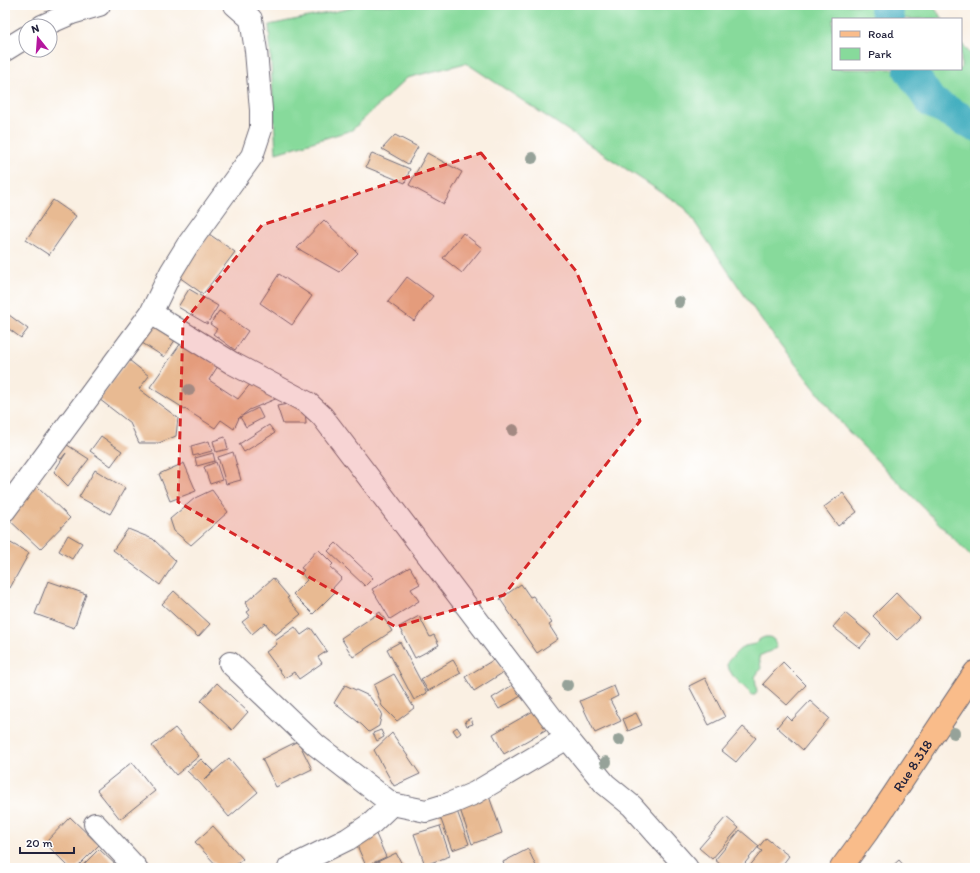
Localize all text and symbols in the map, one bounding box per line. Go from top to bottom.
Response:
north arrow [18,18,58,58]
legend [832,18,962,70]
text: N [30,22,41,36]
text: Road [868,27,894,41]
text: Park [868,47,892,61]
street label: Rue 8.318 [889,736,936,795]
scale bar [20,829,74,855]
text: 20 m [26,836,53,850]

